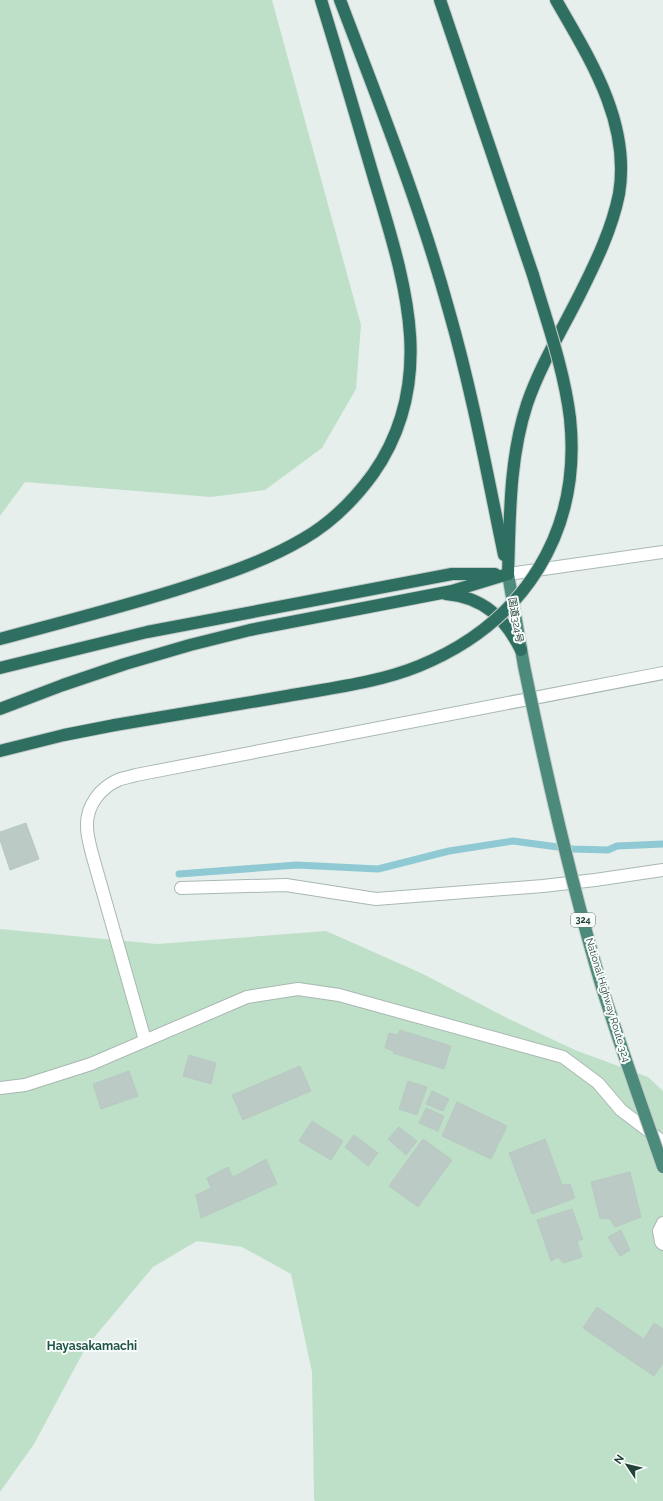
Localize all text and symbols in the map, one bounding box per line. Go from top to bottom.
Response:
street label: 国道324号 [507,596,525,644]
road number: 324 [571,913,595,927]
street label: National Highway Route 324 [584,937,632,1064]
district label: Hayasakamachi [47,1339,137,1353]
north arrow [607,1445,647,1485]
text: N [611,1452,627,1467]

